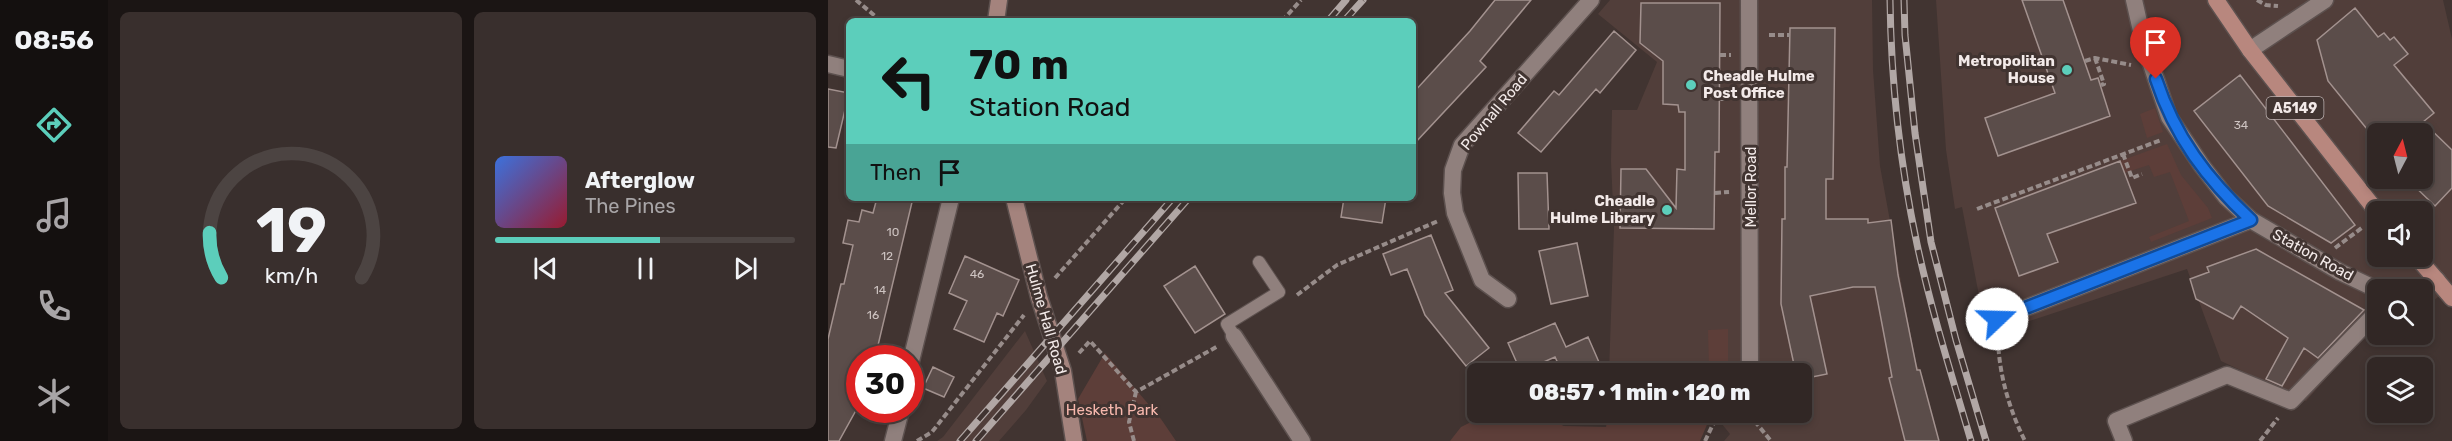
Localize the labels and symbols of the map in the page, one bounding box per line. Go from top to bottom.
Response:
pin [2130,17,2181,79]
place label: Metropolitan House [1958,52,2055,87]
marker: Metropolitan House [2060,63,2074,77]
place label: Cheadle Hulme Post Office [1703,67,1815,102]
street label: Pownall Road [1457,70,1531,154]
marker: Cheadle Hulme Post Office [1684,78,1698,92]
road number: A5149 [2266,97,2324,119]
house number: 34 [2234,118,2249,132]
north arrow [2367,123,2433,189]
street label: Mellor Road [1742,147,1760,227]
place label: Cheadle Hulme Library [1550,192,1655,227]
marker: Cheadle Hulme Library [1660,203,1674,217]
house number: 10 [887,225,899,239]
street label: Station Road [2269,225,2357,285]
house number: 12 [881,249,893,263]
street label: Hulme Hall Road [1022,262,1070,376]
house number: 46 [970,267,984,281]
house number: 14 [874,283,887,297]
position arrow [1965,287,2029,351]
house number: 16 [867,308,879,322]
speed limit sign: 30 [846,345,924,423]
park label: Hesketh Park [1066,401,1158,419]

